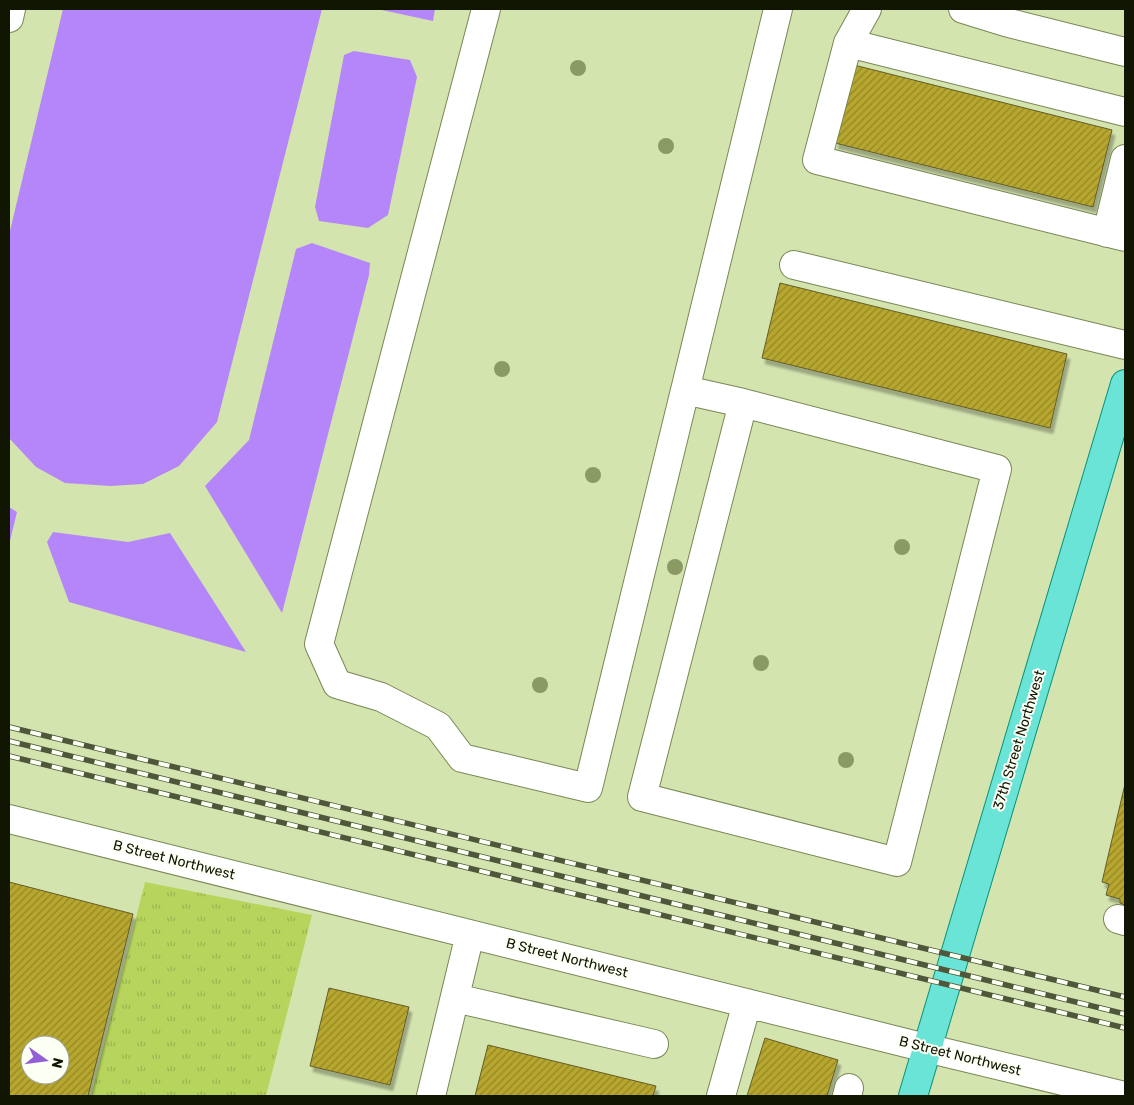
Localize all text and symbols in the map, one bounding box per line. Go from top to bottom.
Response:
street label: 37th Street Northwest [990,667,1049,812]
street label: B Street Northwest [111,837,237,884]
street label: B Street Northwest [504,935,630,982]
street label: B Street Northwest [897,1033,1023,1080]
north arrow [20,1035,70,1085]
text: N [48,1056,67,1070]

